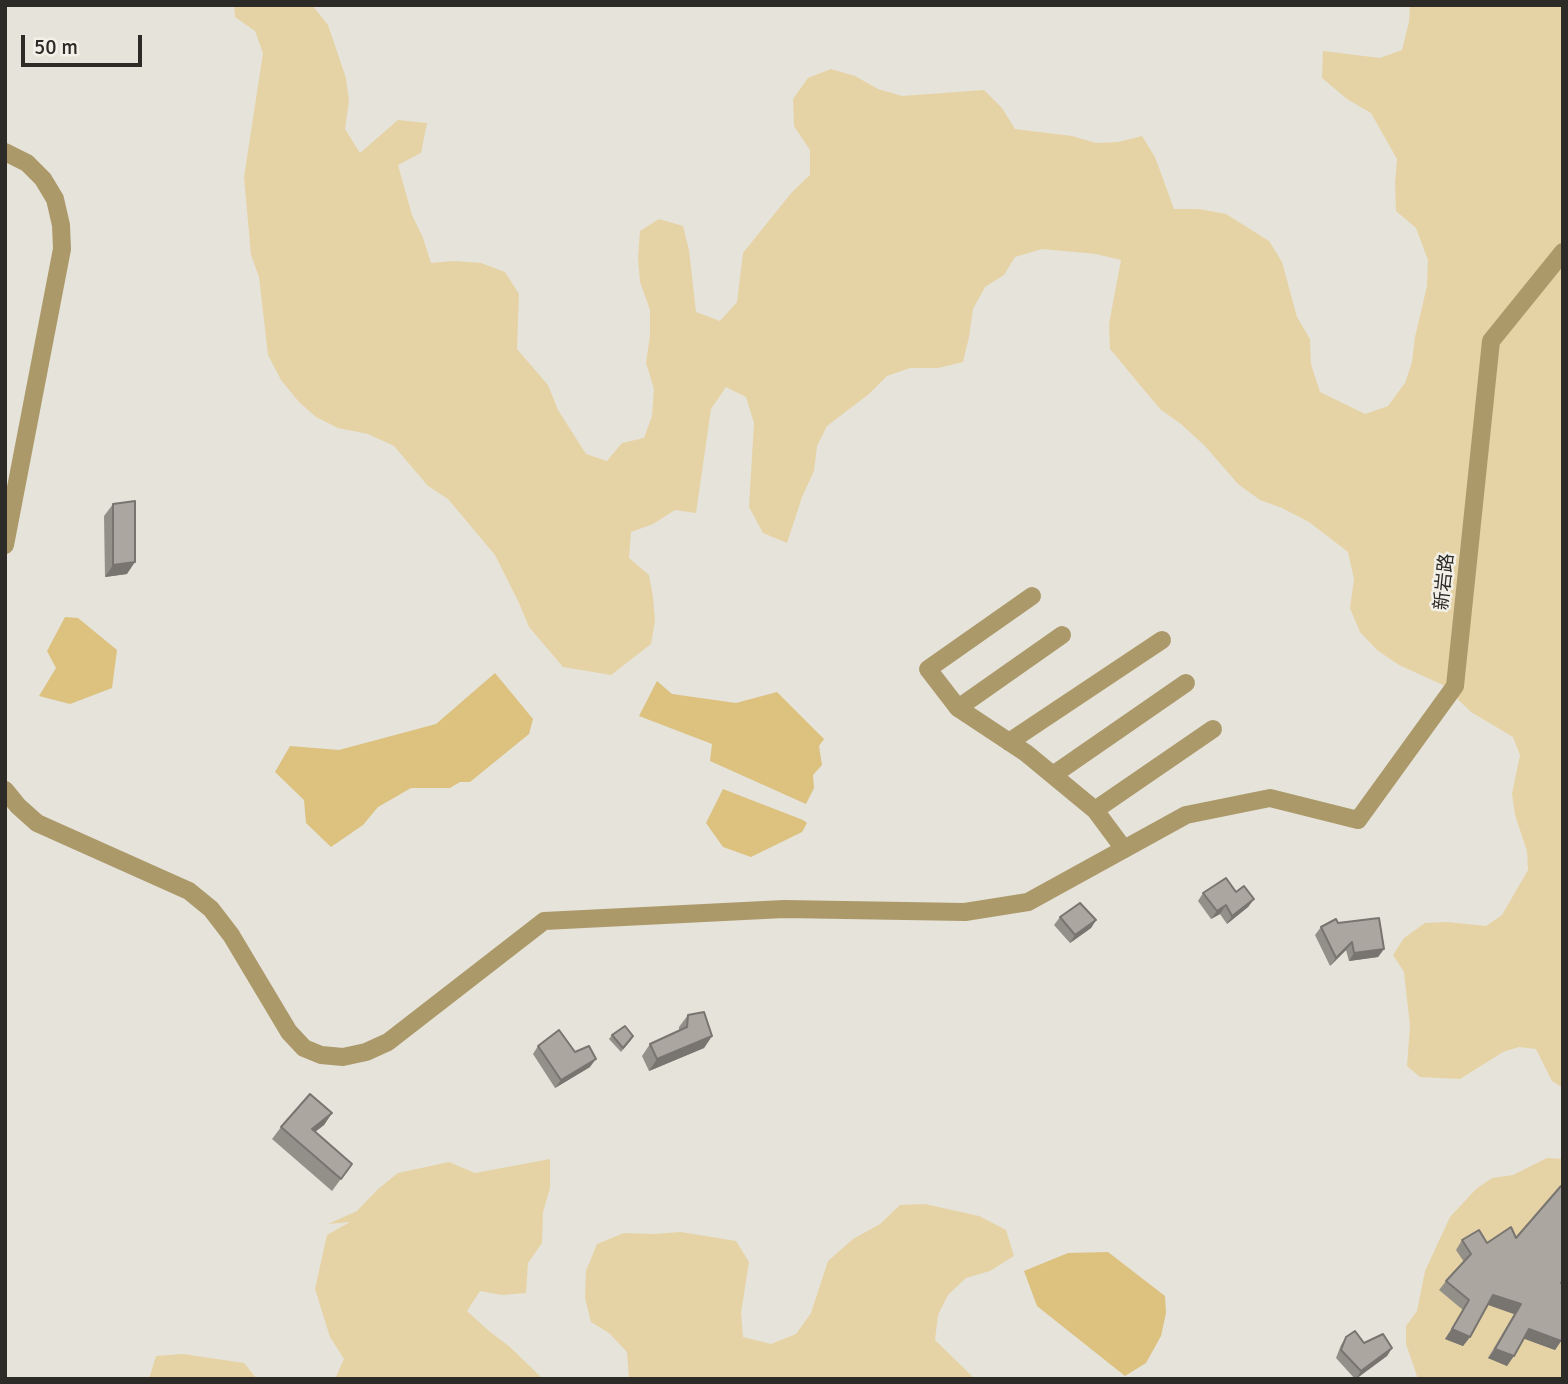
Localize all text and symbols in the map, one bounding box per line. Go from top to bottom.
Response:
scale bar [24,21,145,65]
text: 50 m [34,34,78,60]
street label: 新岩路 [1431,552,1459,612]

